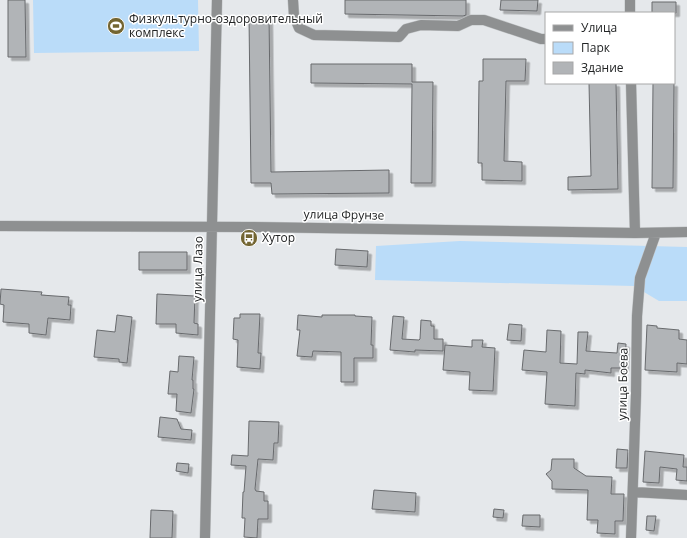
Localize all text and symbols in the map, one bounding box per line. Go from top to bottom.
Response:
place label: Физкультурно-оздоровительный комплекс [129,10,323,41]
legend [545,12,675,84]
sports icon: Физкультурно-оздоровительный комплекс [106,16,126,36]
text: Улица [581,19,617,36]
text: Парк [581,39,611,56]
text: Здание [581,59,624,76]
street label: улица Фрунзе [303,205,385,224]
bus stop icon: Хутор [239,228,259,248]
place label: Хутор [262,229,295,246]
street label: улица Лазо [188,236,207,302]
street label: улица Боева [613,348,632,420]

